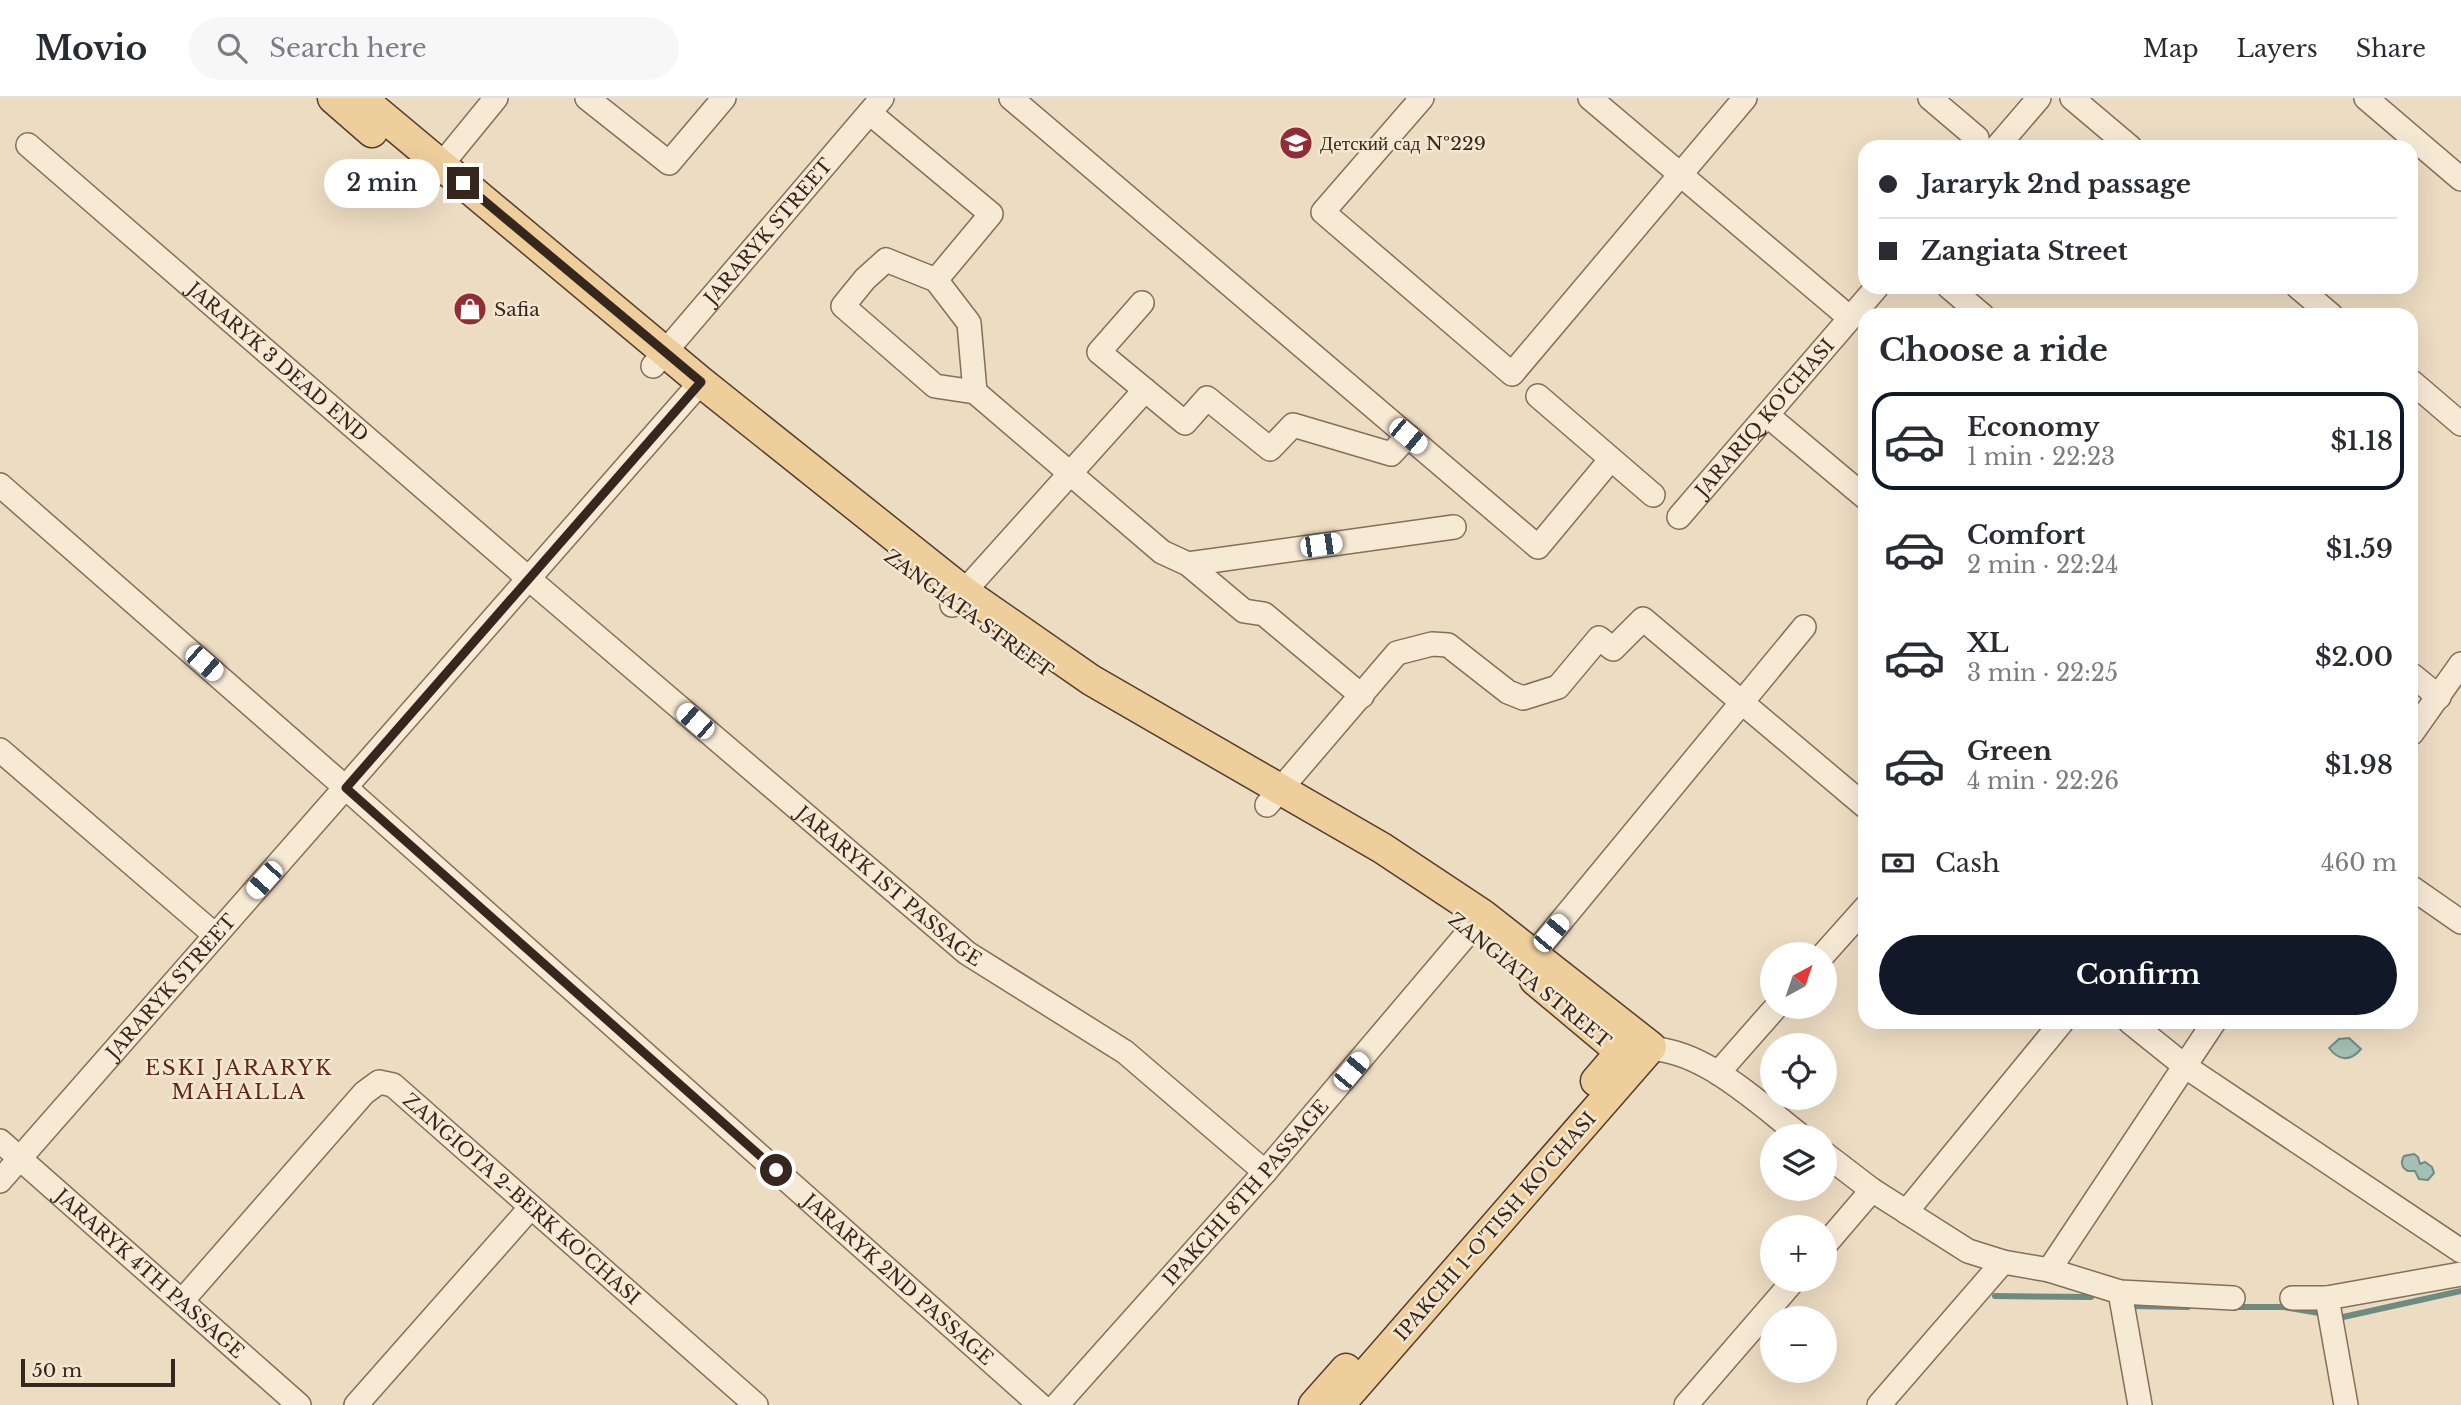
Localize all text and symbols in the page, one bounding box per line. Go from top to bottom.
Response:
search box [189,17,679,80]
text: Movio [35,28,147,69]
icon: search [213,29,251,67]
text: Search here [269,32,427,64]
text: Map [2143,34,2199,63]
text: Layers [2237,34,2318,63]
text: Share [2356,34,2426,63]
school or university icon: Детский сад №229 [1277,124,1315,162]
place label: Детский сад №229 [1320,132,1486,155]
street label: JARARYK STREET [698,154,837,312]
callout: 2 min [323,158,438,208]
route end [447,167,479,199]
text: Jararyk 2nd passage [1921,168,2191,200]
text: 2 min [347,169,417,197]
text: Zangiata Street [1921,235,2128,267]
street label: JARARYK 3 DEAD END [180,276,373,447]
shop icon: Safia [451,290,489,328]
place label: Safia [494,298,540,321]
text: Choose a ride [1879,330,2108,370]
street label: JARARIQ KO'CHASI [1689,334,1839,504]
icon: car [1883,410,1946,473]
text: Economy [1967,411,2100,443]
car [1386,414,1431,458]
text: $1.18 [2331,425,2393,457]
text: 1 min · 22:23 [1967,443,2115,471]
icon: car [1883,518,1946,581]
text: Comfort [1967,519,2085,551]
car [1299,532,1344,558]
text: $1.59 [2326,533,2393,565]
street label: ZANGIATA STREET [880,545,1057,682]
text: 2 min · 22:24 [1967,551,2118,579]
icon: car [1883,626,1946,689]
text: XL [1967,627,2009,659]
car [182,641,227,685]
text: $2.00 [2315,641,2393,673]
text: 3 min · 22:25 [1967,659,2118,687]
car [673,699,718,743]
icon: car [1883,734,1946,797]
text: Green [1967,735,2052,767]
text: $1.98 [2325,749,2393,781]
text: 4 min · 22:26 [1967,767,2119,795]
street label: JARARYK 1ST PASSAGE [789,799,986,971]
icon: cash [1879,844,1917,882]
text: Cash [1935,847,2000,879]
text: 460 m [2321,849,2397,877]
car [243,857,286,903]
street label: ZANGIATA STREET [1444,908,1616,1053]
street label: JARARYK STREET [100,910,241,1066]
car [1530,910,1573,956]
button: Confirm [1879,935,2397,1015]
north arrow [1760,942,1838,1018]
map controls [1760,942,1837,1383]
button: locate [1760,1033,1837,1110]
car [1330,1048,1373,1094]
district label: ESKI JARARYK MAHALLA [145,1055,333,1105]
street label: ZANGIOTA 2-BERK KO'CHASI [398,1088,645,1310]
street label: IPAKCHI 8TH PASSAGE [1158,1095,1333,1291]
street label: IPAKCHI 1-O'TISH KO'CHASI [1390,1107,1601,1345]
button: layers [1760,1124,1837,1201]
route start [760,1154,792,1186]
street label: JARARYK 4TH PASSAGE [48,1182,249,1363]
street label: JARARYK 2ND PASSAGE [796,1187,998,1370]
button: + [1760,1215,1837,1292]
button: − [1760,1306,1837,1383]
scale bar [21,1356,175,1388]
text: 50 m [32,1359,82,1382]

